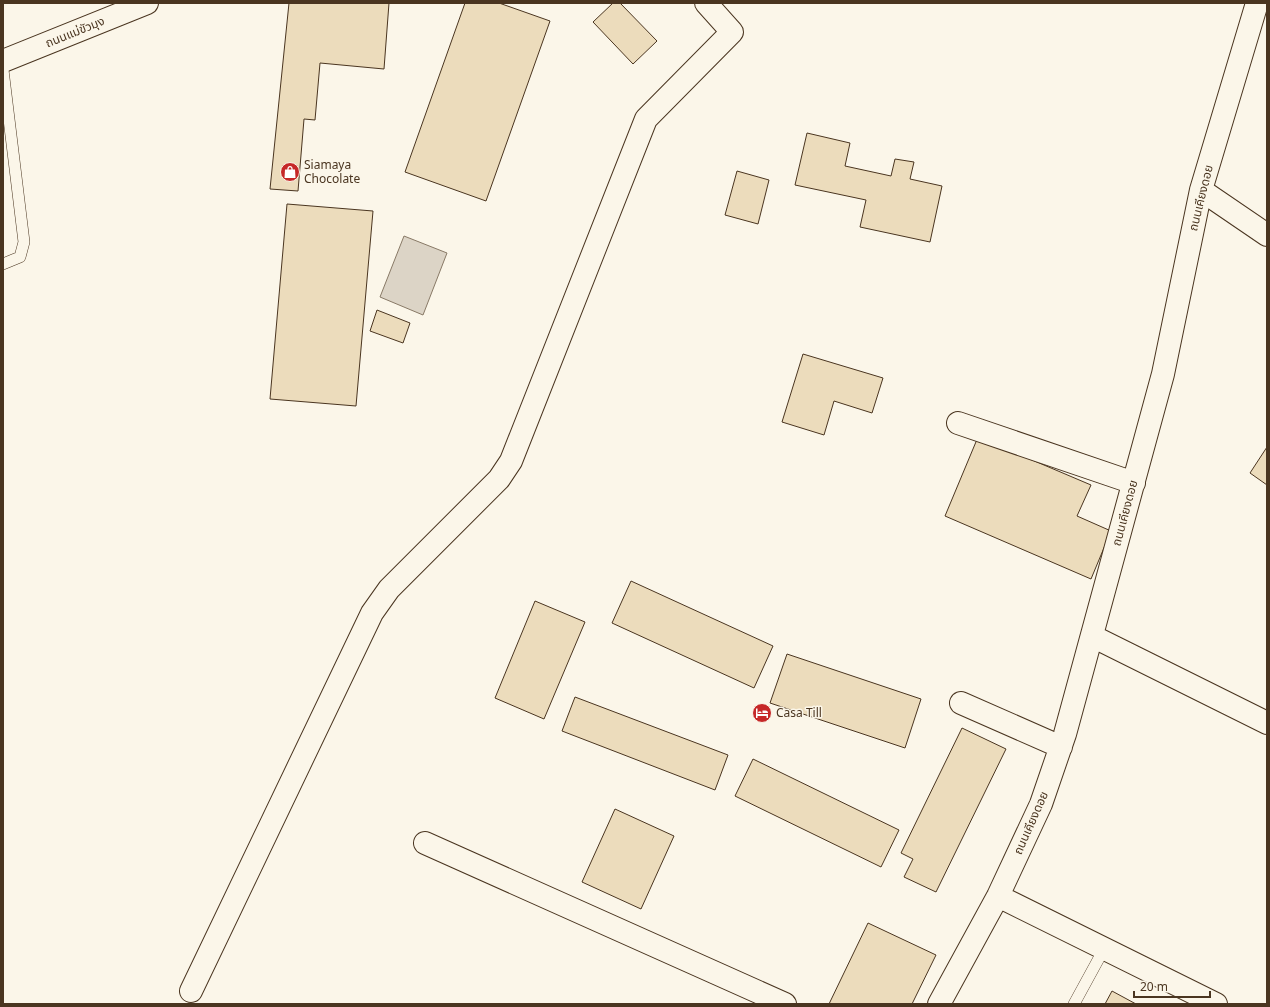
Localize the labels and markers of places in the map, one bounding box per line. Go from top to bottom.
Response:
place label: Siamaya Chocolate [304,156,360,188]
shop icon: Siamaya Chocolate [279,161,301,183]
hotel icon: Casa Till [751,702,773,724]
place label: Casa Till [776,704,822,722]

